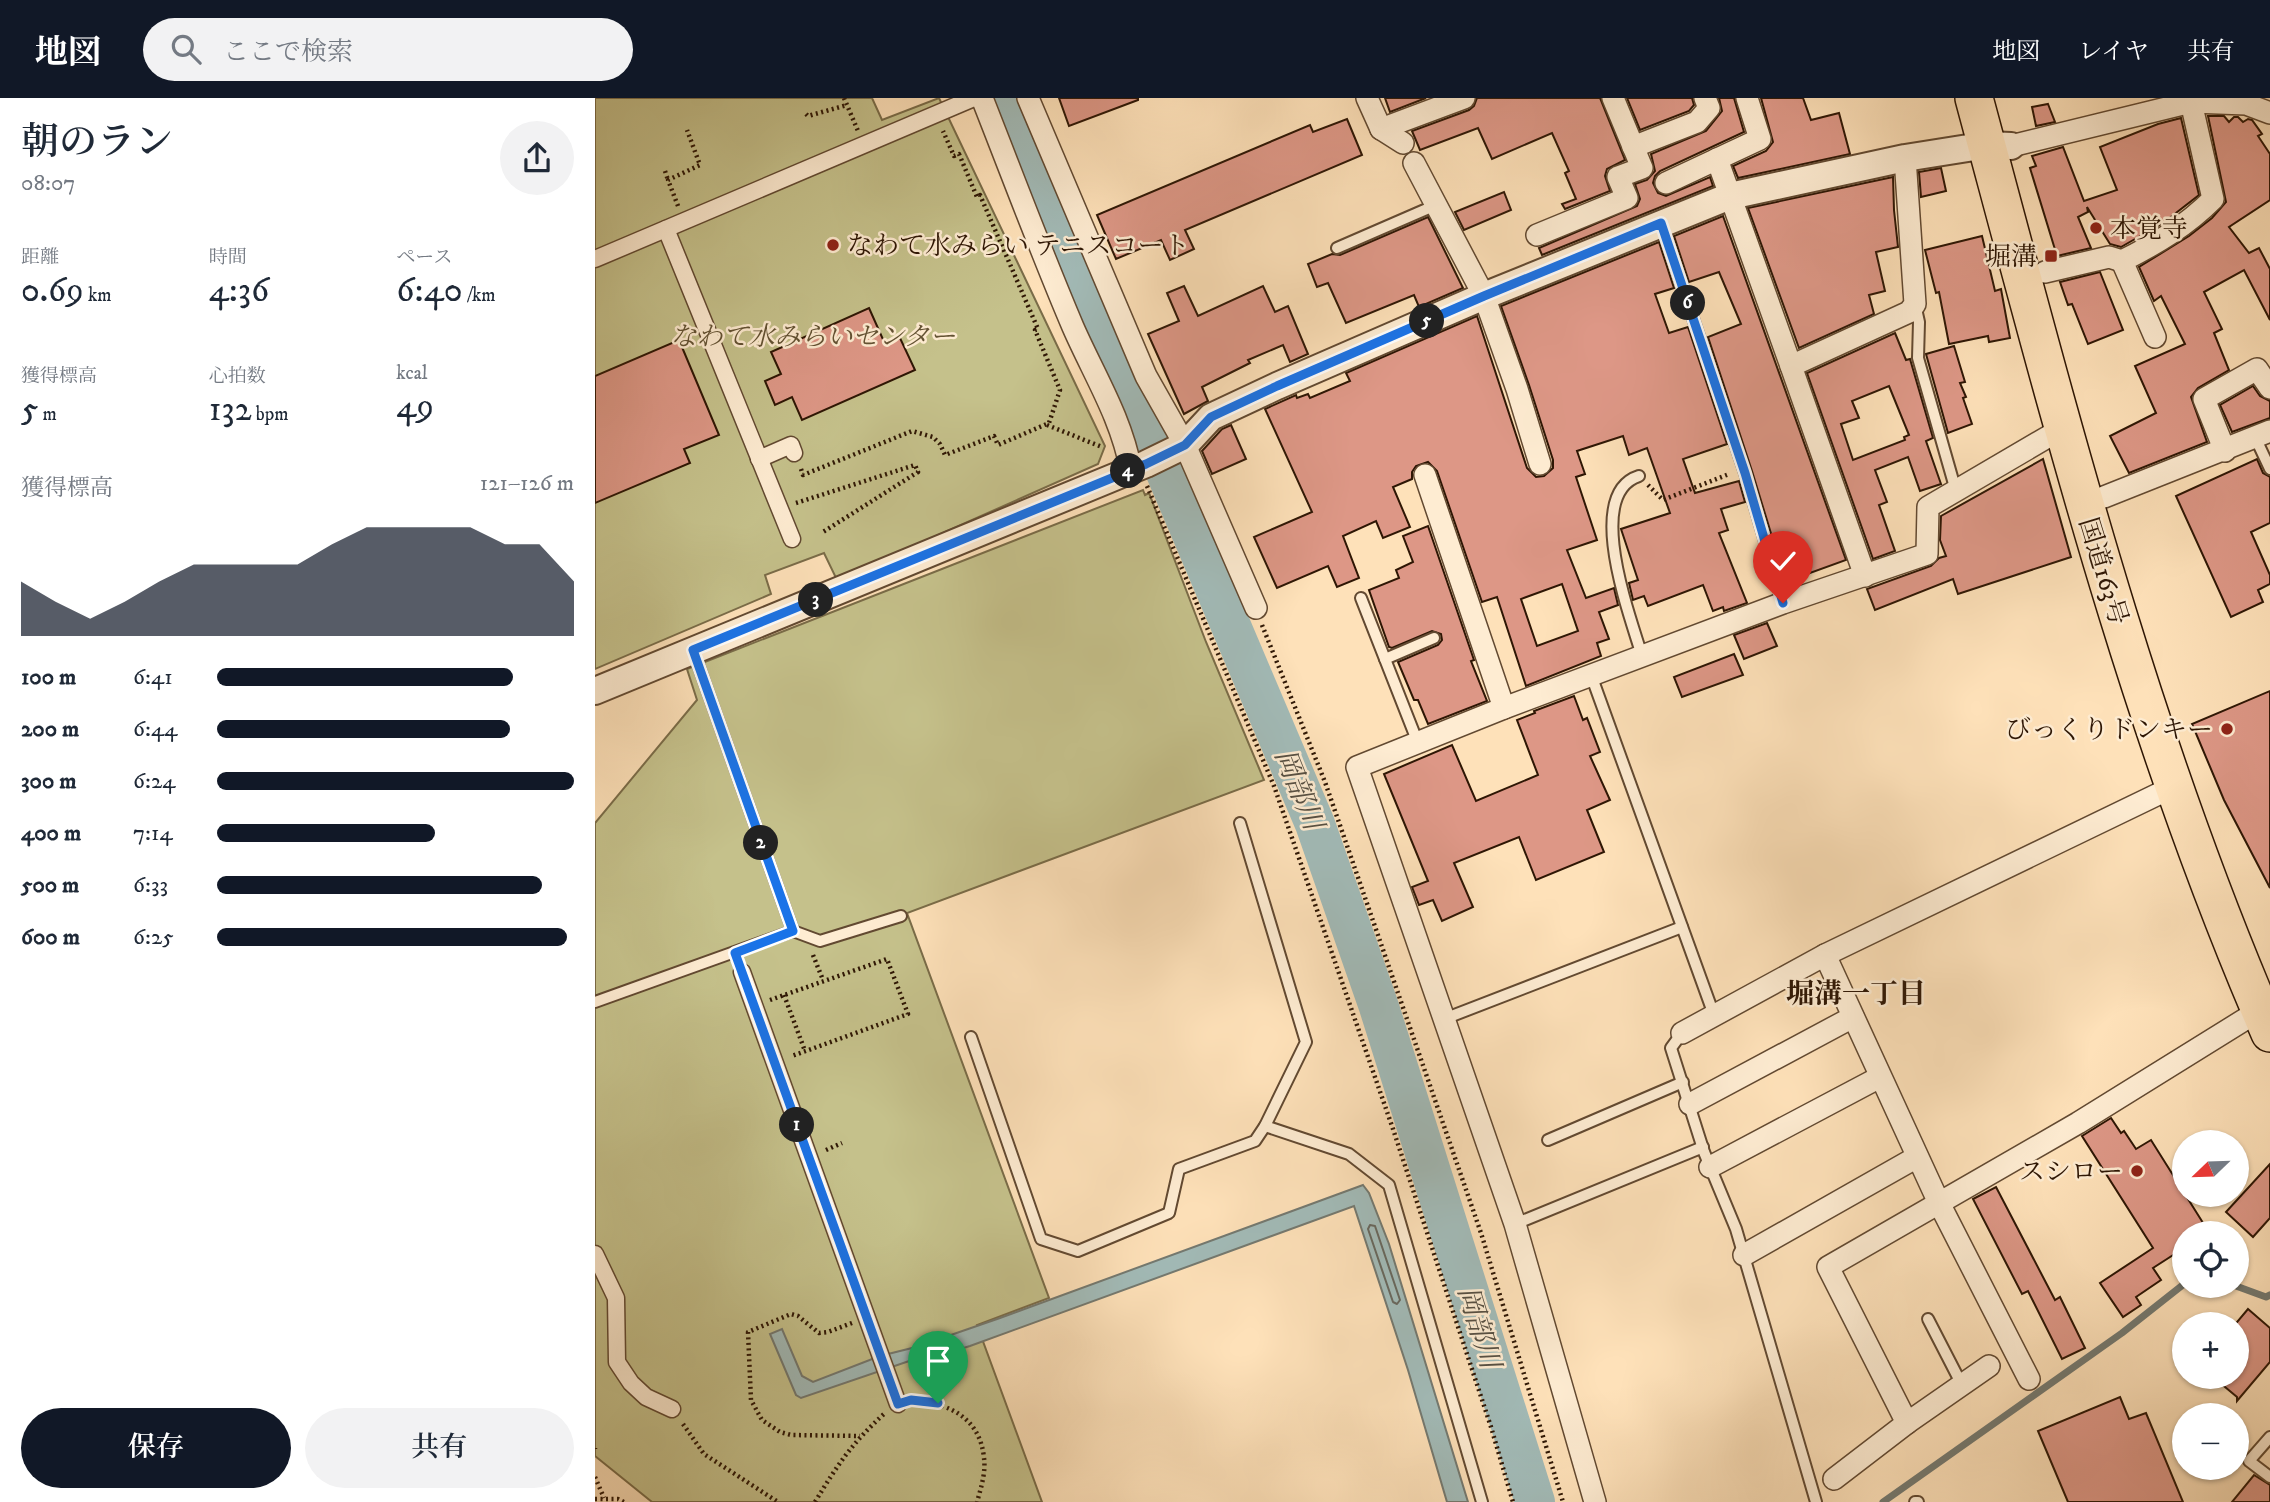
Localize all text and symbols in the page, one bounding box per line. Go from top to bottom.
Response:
search box [143,18,633,81]
icon: search [167,30,205,68]
text: 地図 [35,33,101,74]
text: ここで検索 [223,36,353,69]
text: 地図 [1992,37,2040,67]
text: レイヤ [2078,37,2149,67]
text: 共有 [2187,37,2235,67]
text: 朝のラン [21,119,173,167]
button: share [500,121,574,195]
text: 08:07 [21,169,75,198]
place label: 本覚寺 [2110,213,2188,246]
marker: 本覚寺 [2088,220,2104,236]
place label: なわて水みらい テニスコート [847,230,1190,263]
marker: なわて水みらい テニスコート [825,237,841,253]
place label: 堀溝 [1985,241,2037,274]
text: 距離 [21,246,59,269]
text: 時間 [209,246,247,269]
text: ペース [396,246,452,269]
marker: 堀溝 [2043,248,2059,264]
text: 0.69 [21,269,84,313]
text: 4:36 [209,269,269,313]
text: 6:40 [396,269,463,313]
text: km [84,284,112,307]
text: /km [463,284,496,307]
pin: 6 [1671,286,1705,320]
text: 6 [1683,291,1692,314]
pin: 5 [1409,304,1445,339]
text: 5 [1422,309,1431,332]
park label: なわて水みらいセンター [671,321,955,354]
text: kcal [396,362,428,385]
text: 獲得標高 [21,365,97,388]
text: 心拍数 [209,365,266,388]
text: 49 [396,385,434,429]
text: 5 [21,388,38,432]
text: 132 [209,388,252,432]
text: m [38,403,57,426]
text: bpm [252,403,289,426]
pin: 4 [1111,454,1145,488]
text: 4 [1122,459,1133,482]
text: 121–126 m [480,469,574,498]
text: 獲得標高 [21,474,113,503]
street label: 国道163号 [2071,514,2135,629]
pin [1753,531,1813,603]
icon: check [1764,542,1802,580]
pin: 3 [799,582,833,618]
text: 3 [812,588,819,611]
text: 100 m [21,663,76,692]
text: 6:41 [133,663,173,692]
place label: びっくりドンキー [2005,714,2213,747]
text: 200 m [21,715,79,744]
text: 6:44 [133,715,177,744]
marker: びっくりドンキー [2219,721,2235,737]
water label: 岡部川 [1267,744,1332,838]
text: 300 m [21,767,77,796]
text: 6:24 [133,767,176,796]
text: 400 m [21,819,81,848]
text: 7:14 [133,819,173,848]
pin: 2 [743,826,779,860]
text: 2 [756,831,765,854]
text: 500 m [21,871,79,900]
text: 6:33 [133,871,168,900]
text: 600 m [21,923,80,952]
text: 6:25 [133,923,174,952]
district label: 堀溝一丁目 [1786,977,1926,1012]
pin: 1 [779,1108,815,1142]
text: 1 [793,1113,800,1136]
north arrow [2172,1130,2249,1208]
map controls [2172,1130,2249,1480]
place label: スシロー [2019,1156,2123,1189]
marker: スシロー [2129,1163,2145,1179]
button: locate [2172,1221,2249,1298]
water label: 岡部川 [1450,1282,1508,1376]
button: + [2172,1312,2249,1389]
pin [908,1331,968,1403]
icon: arrive [919,1342,957,1380]
button: − [2172,1403,2249,1480]
button: 保存 [21,1408,291,1488]
button: 共有 [305,1408,574,1488]

